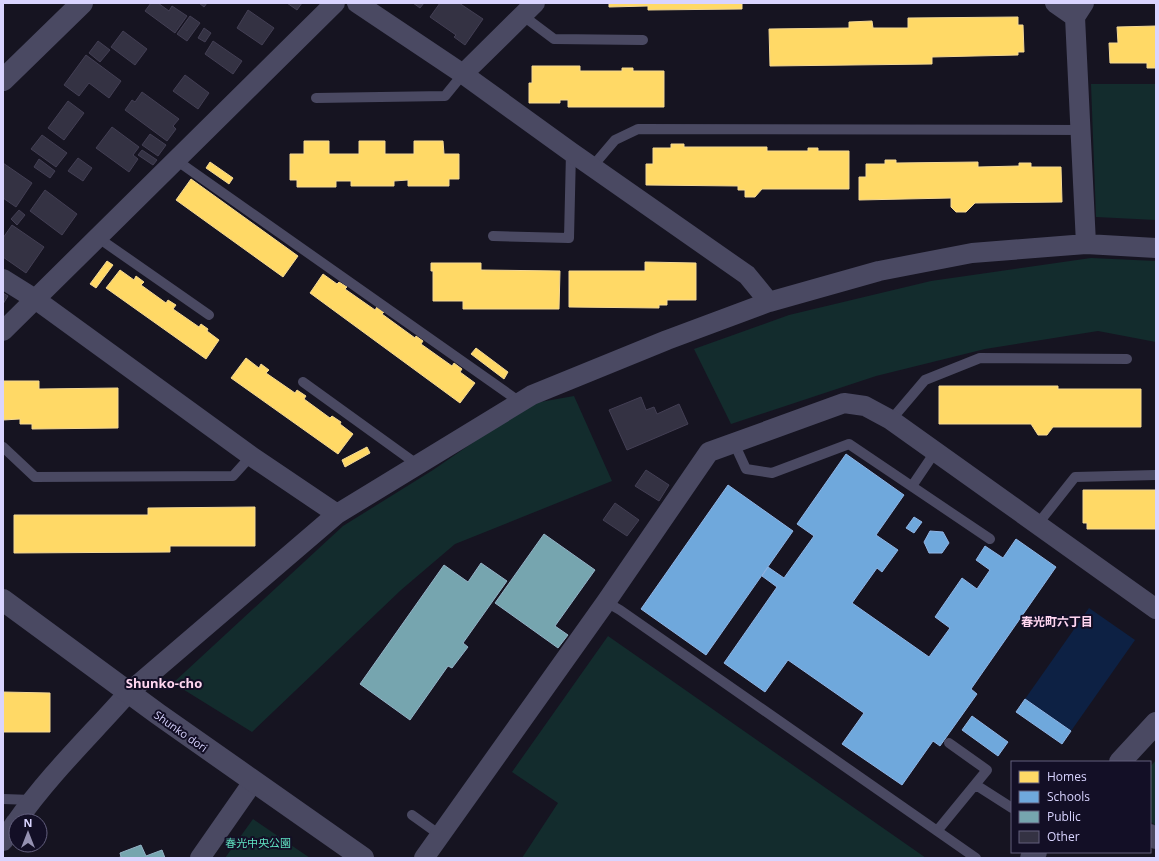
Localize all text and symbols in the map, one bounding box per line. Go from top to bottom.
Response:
district label: 春光町六丁目 [1021,613,1093,630]
district label: Shunko-cho [126,674,202,692]
street label: Shunko dori [151,707,211,755]
legend [1011,761,1151,853]
text: Homes [1047,768,1087,785]
text: Schools [1047,788,1090,805]
text: Public [1047,808,1081,825]
north arrow [8,813,48,853]
text: N [24,815,32,830]
text: Other [1047,828,1080,845]
park label: 春光中央公園 [225,835,291,850]

